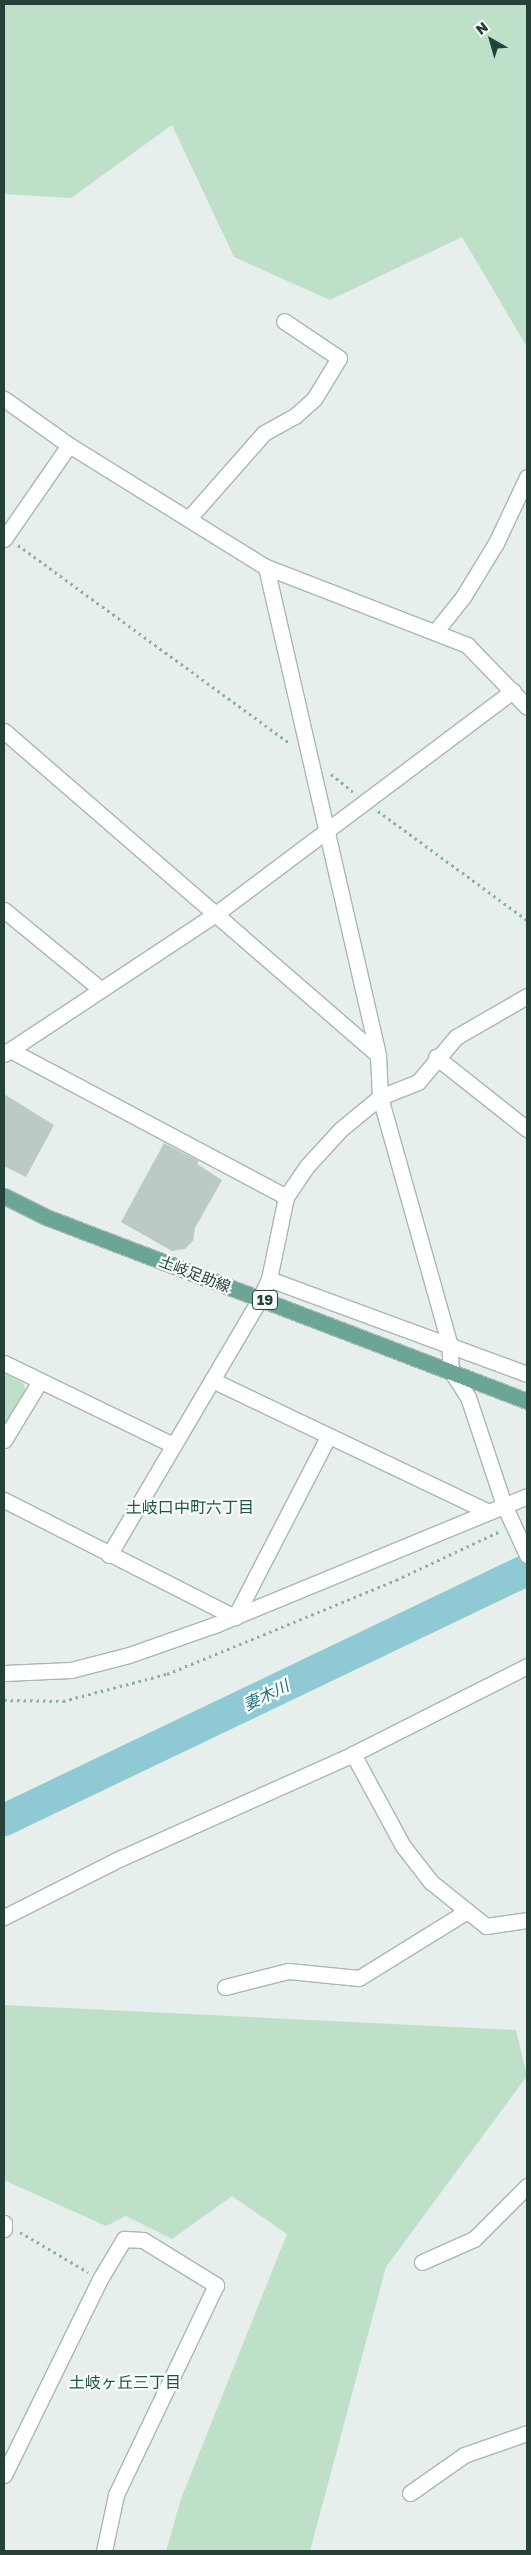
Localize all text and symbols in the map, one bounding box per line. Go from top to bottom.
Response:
north arrow [466,15,516,65]
text: N [472,18,491,38]
street label: 土岐足助線 [157,1252,233,1296]
road number: 19 [251,1288,279,1312]
district label: 土岐口中町六丁目 [126,1497,254,1517]
water label: 妻木川 [240,1676,292,1714]
district label: 土岐ヶ丘三丁目 [69,2372,181,2392]

